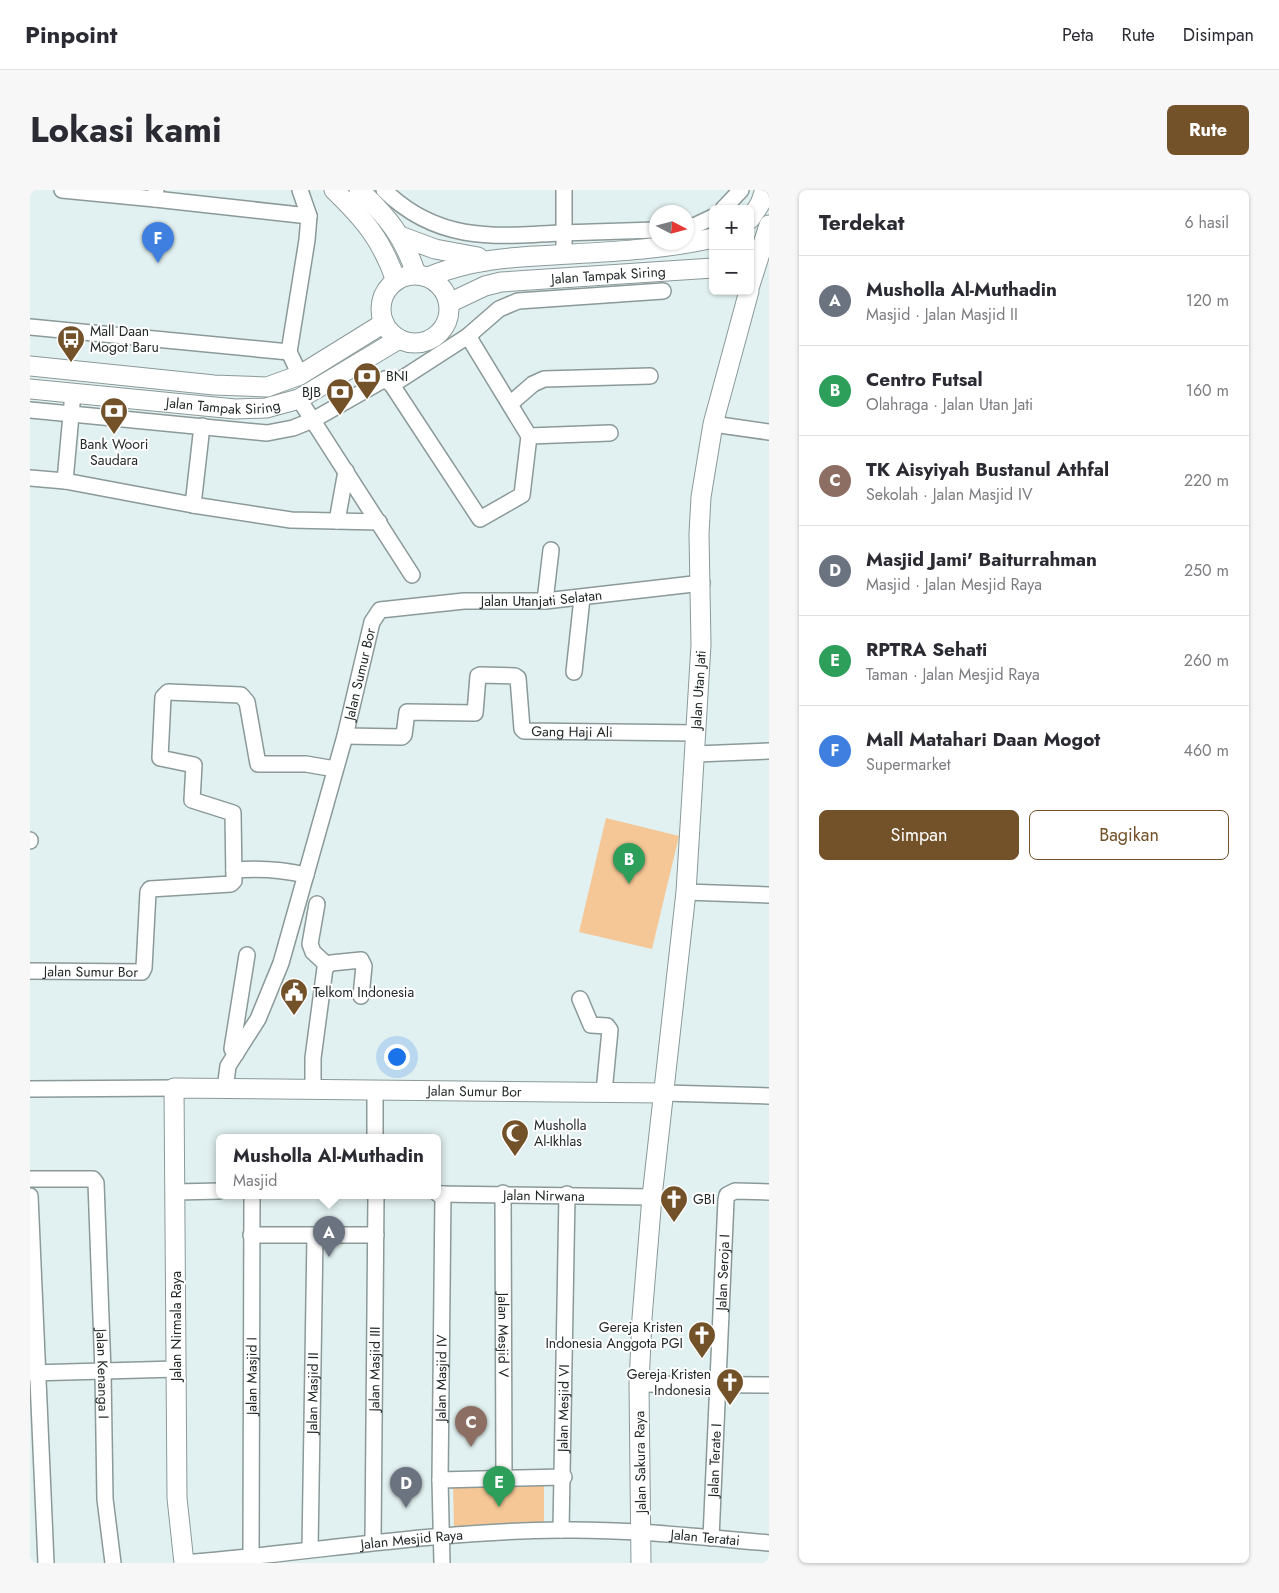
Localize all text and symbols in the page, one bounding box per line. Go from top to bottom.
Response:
text: Pinpoint [25,17,117,52]
text: Peta [1062,22,1094,48]
text: Rute [1122,22,1155,48]
text: Disimpan [1183,22,1254,48]
text: Lokasi kami [30,105,222,155]
button: Rute [1167,105,1249,155]
north arrow [649,205,694,250]
map controls [709,205,754,295]
button: + [709,205,754,250]
text: Terdekat [819,208,904,238]
text: 6 hasil [1185,211,1229,234]
pin: F [142,222,174,263]
button: − [709,250,754,295]
street label: Jalan Tampak Siring [549,261,666,289]
text: Musholla Al-Muthadin [866,276,1057,303]
text: A [829,289,841,312]
text: 120 m [1186,289,1229,312]
text: Masjid · Jalan Masjid II [866,303,1018,326]
place label: Mall Daan Mogot Baru [90,321,159,357]
bus stop icon: Mall Daan Mogot Baru [56,324,86,363]
bank icon: BNI [352,361,382,400]
place label: BNI [386,366,408,386]
text: Centro Futsal [866,366,983,393]
bank icon: BJB [325,377,355,416]
text: B [830,379,840,402]
text: 160 m [1186,379,1229,402]
place label: BJB [302,382,321,402]
street label: Jalan Tampak Siring [163,392,282,419]
text: Olahraga · Jalan Utan Jati [866,393,1033,416]
bank icon: Bank Woori Saudara [99,396,129,435]
place label: Bank Woori Saudara [80,434,148,470]
text: TK Aisyiyah Bustanul Athfal [866,456,1109,483]
text: C [829,469,841,492]
text: 220 m [1184,469,1229,492]
text: Sekolah · Jalan Masjid IV [866,483,1033,506]
text: Masjid Jami' Baiturrahman [866,546,1097,573]
text: D [829,559,841,582]
text: 250 m [1184,559,1229,582]
text: Masjid · Jalan Mesjid Raya [866,573,1042,596]
street label: Jalan Utanjati Selatan [479,585,603,611]
street label: Jalan Sumur Bor [339,626,380,724]
text: RPTRA Sehati [866,636,987,663]
text: E [830,649,840,672]
text: 260 m [1184,649,1229,672]
street label: Jalan Utan Jati [686,650,711,732]
text: Taman · Jalan Mesjid Raya [866,663,1040,686]
street label: Gang Haji Ali [531,721,613,742]
text: Mall Matahari Daan Mogot [866,726,1100,753]
text: F [831,739,839,762]
text: 460 m [1184,739,1229,762]
text: Supermarket [866,753,951,776]
button: Simpan [819,810,1019,860]
button: Bagikan [1029,810,1229,860]
pin: B [613,843,645,884]
street label: Jalan Sumur Bor [42,961,138,982]
public building icon: Telkom Indonesia [279,977,309,1016]
place label: Telkom Indonesia [313,982,414,1002]
your location [384,1044,410,1070]
street label: Jalan Sumur Bor [425,1081,522,1102]
place label: Musholla Al-Ikhlas [534,1115,587,1151]
mosque icon: Musholla Al-Ikhlas [500,1118,530,1157]
popup [216,1134,441,1199]
text: Musholla Al-Muthadin [233,1142,424,1169]
text: Masjid [233,1169,277,1192]
church icon: GBI [659,1184,689,1223]
street label: Jalan Nirwana [501,1185,585,1206]
place label: GBI [693,1189,715,1209]
pin: A [313,1216,345,1257]
street label: Jalan Seroja I [711,1234,734,1313]
street label: Jalan Nirmala Raya [166,1271,186,1383]
street label: Jalan Mesjid V [493,1291,514,1378]
place label: Gereja Kristen Indonesia Anggota PGI [545,1317,683,1353]
church icon: Gereja Kristen Indonesia Anggota PGI [687,1320,717,1359]
street label: Jalan Kenanga I [91,1326,114,1419]
street label: Jalan Masjid III [364,1326,385,1414]
street label: Jalan Masjid IV [431,1333,452,1424]
street label: Jalan Masjid I [241,1337,262,1417]
street label: Jalan Masjid II [302,1352,323,1436]
street label: Jalan Mesjid VI [552,1364,574,1454]
place label: Gereja Kristen Indonesia [627,1364,711,1400]
church icon: Gereja Kristen Indonesia [715,1367,745,1406]
pin: C [455,1406,487,1447]
street label: Jalan Sakura Raya [629,1411,651,1515]
street label: Jalan Terate I [703,1423,726,1499]
pin: E [483,1466,515,1507]
pin: D [390,1467,422,1508]
street label: Jalan Mesjid Raya [358,1524,464,1554]
street label: Jalan Teratai [668,1524,741,1550]

